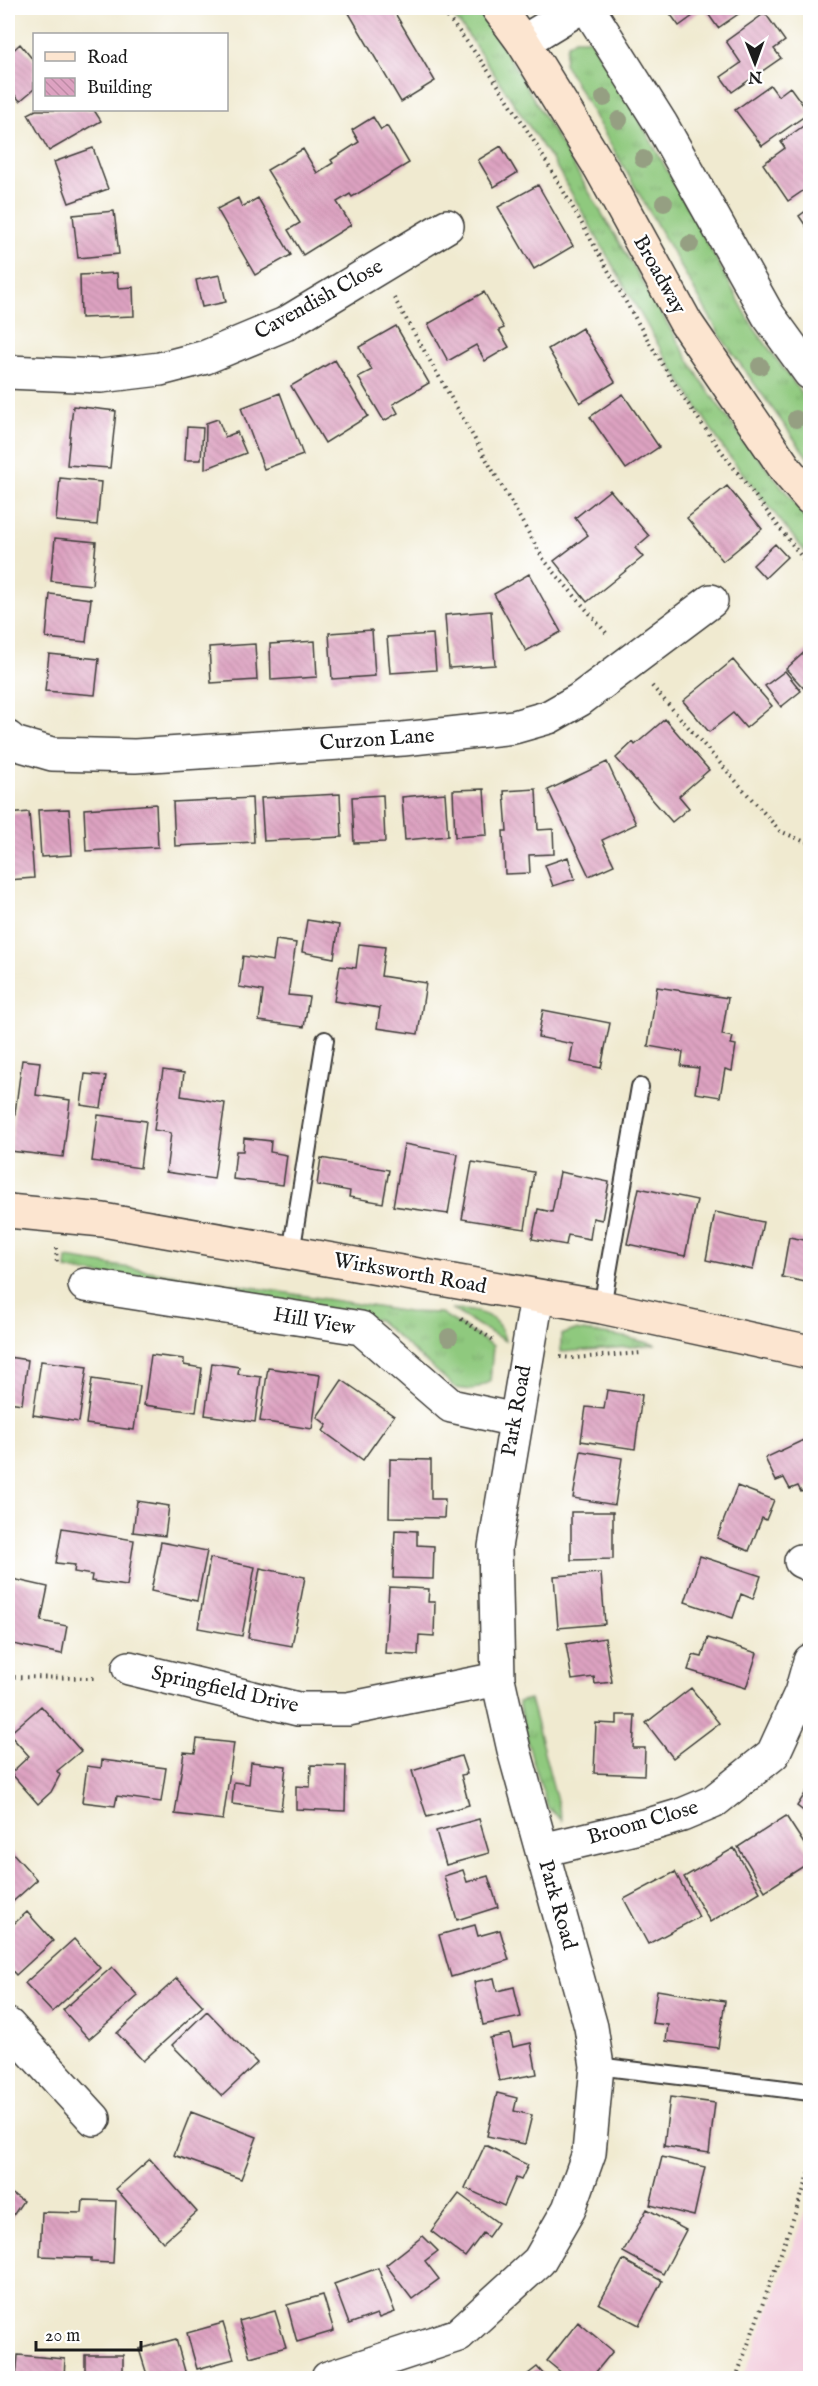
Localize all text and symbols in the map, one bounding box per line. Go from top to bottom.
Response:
legend [33,33,228,111]
north arrow [725,33,785,93]
text: Road [87,47,128,70]
text: N [748,66,763,86]
text: Building [87,77,152,100]
street label: Broadway [626,231,692,320]
street label: Cavendish Close [250,253,388,346]
street label: Curzon Lane [319,722,436,757]
street label: Wirksworth Road [331,1247,489,1301]
street label: Hill View [271,1302,358,1343]
street label: Park Road [496,1363,538,1459]
street label: Springfield Drive [149,1660,302,1720]
street label: Broom Close [584,1794,702,1852]
street label: Park Road [531,1857,583,1954]
scale bar [36,2314,141,2352]
text: 20 m [45,2325,80,2348]

